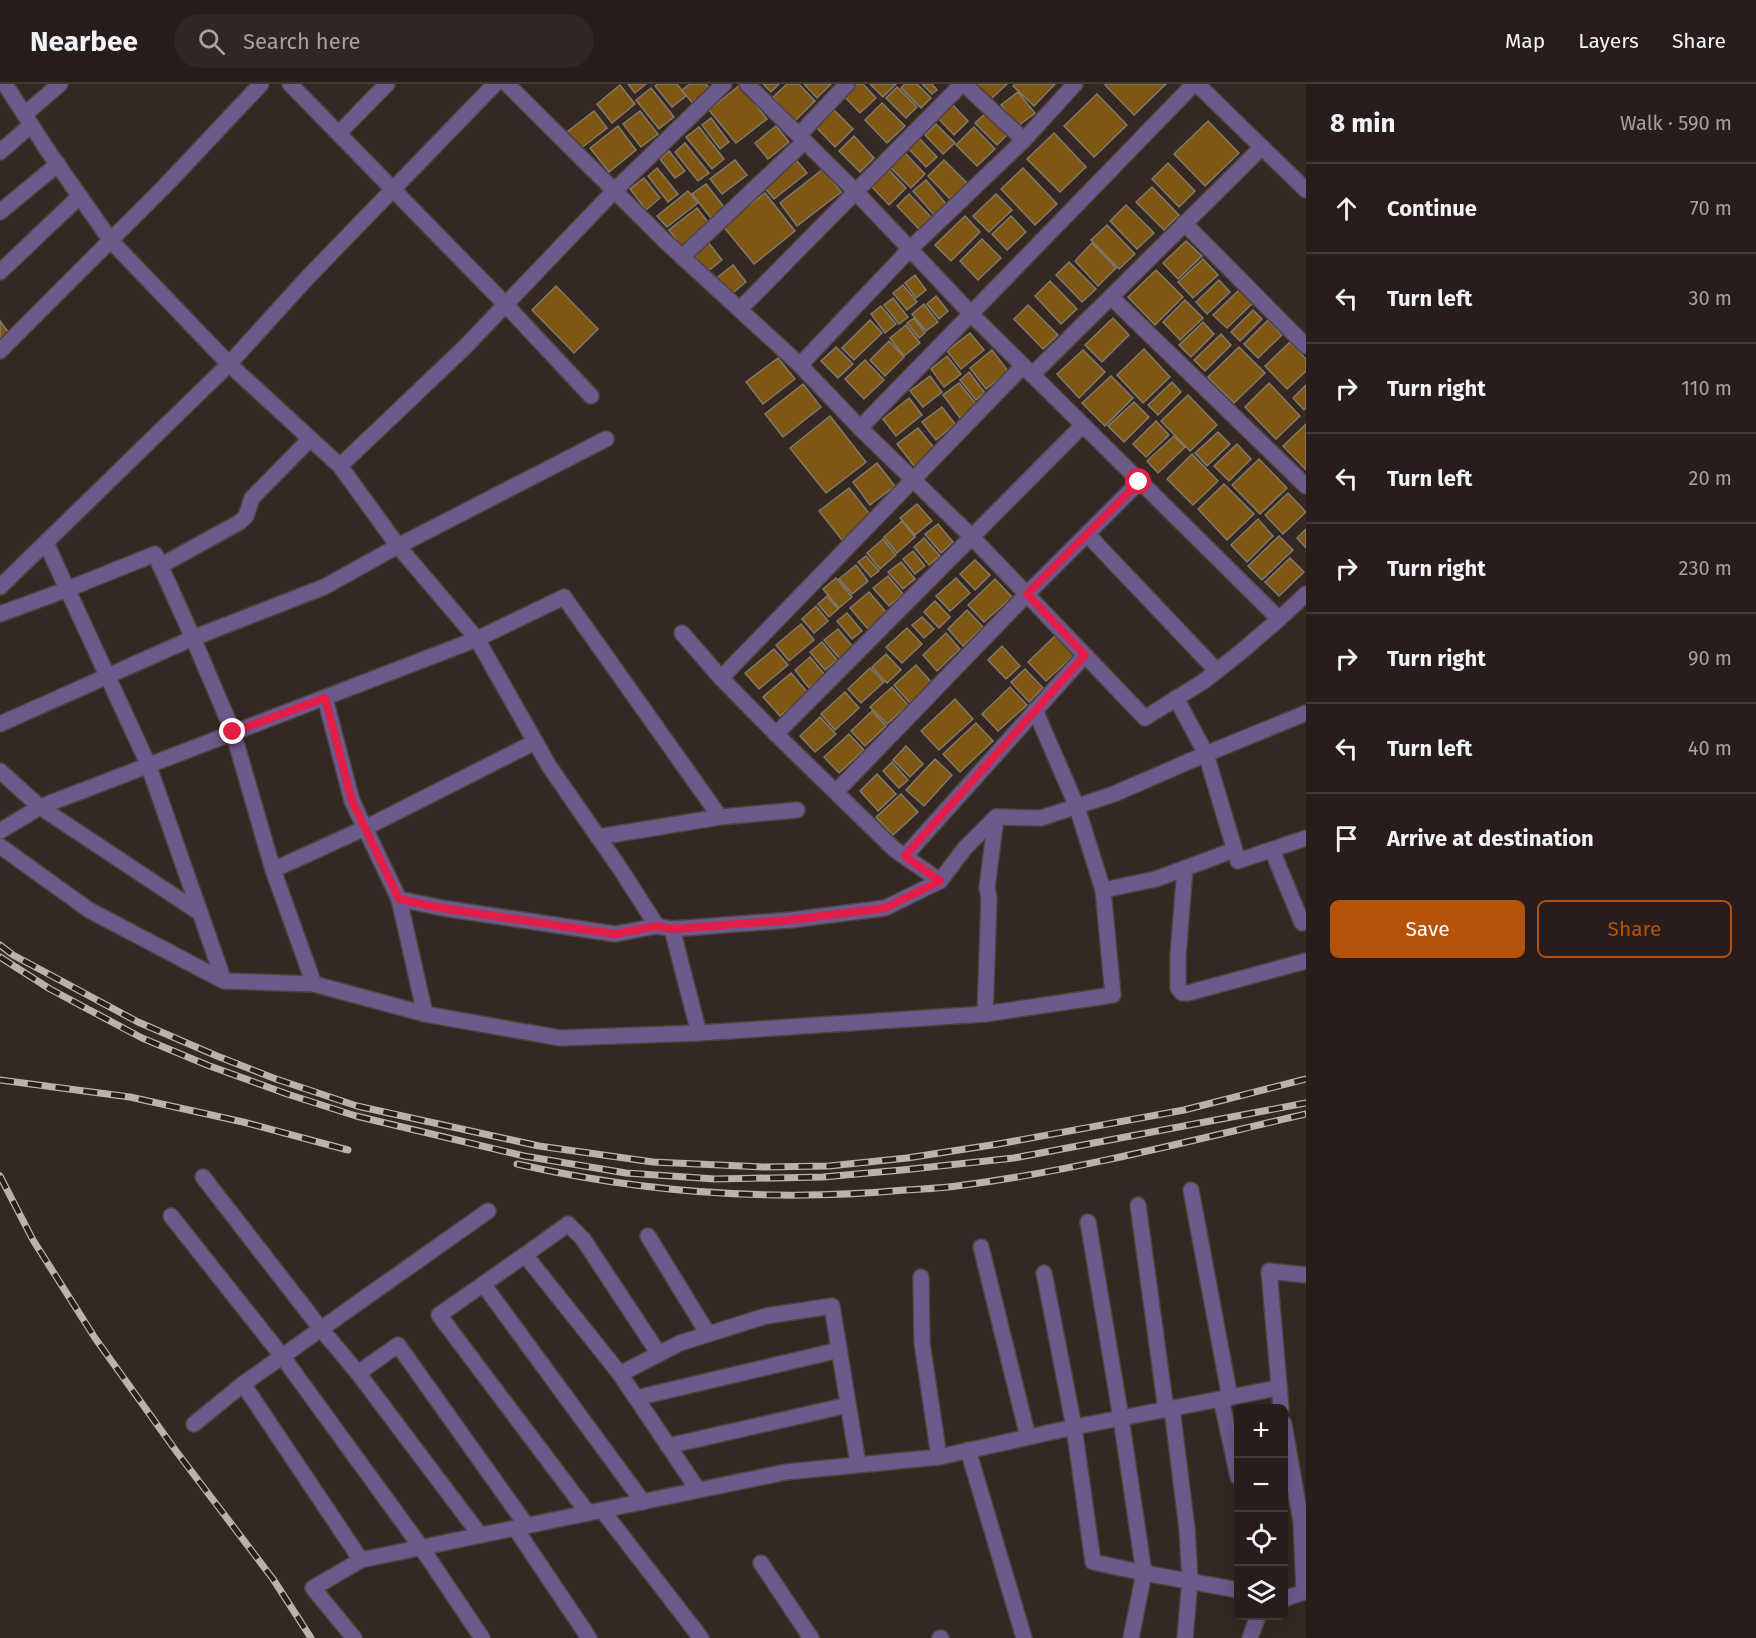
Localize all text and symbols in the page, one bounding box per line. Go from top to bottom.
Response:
search box [174,14,594,68]
text: Nearbee [30,25,138,58]
icon: search [195,25,228,58]
text: Search here [243,28,360,55]
text: Map [1505,28,1545,54]
text: Layers [1578,28,1639,54]
text: Share [1672,28,1726,54]
text: 8 min [1330,108,1396,139]
text: Walk · 590 m [1620,111,1732,135]
icon: ahead [1330,192,1363,225]
text: Continue [1387,195,1477,222]
text: 70 m [1690,196,1732,220]
icon: left [1330,282,1363,315]
text: Turn left [1387,285,1472,312]
text: 30 m [1688,286,1732,310]
icon: right [1330,372,1363,405]
text: Turn right [1387,375,1486,402]
text: 110 m [1681,376,1732,400]
icon: left [1330,462,1363,495]
text: Turn left [1387,465,1472,492]
text: 20 m [1689,466,1732,490]
route start [1125,468,1151,494]
icon: right [1330,552,1363,585]
text: Turn right [1387,555,1486,582]
text: 230 m [1679,556,1732,580]
icon: right [1330,642,1363,675]
text: Turn right [1387,645,1486,672]
text: 90 m [1688,646,1732,670]
route end [219,718,245,744]
icon: left [1330,732,1363,765]
text: Turn left [1387,735,1472,762]
text: 40 m [1688,736,1732,760]
icon: arrive [1330,822,1363,855]
text: Arrive at destination [1387,825,1594,852]
button: Save [1330,900,1525,958]
button: Share [1537,900,1732,958]
map controls [1234,1404,1288,1620]
button: + [1234,1404,1288,1458]
button: − [1234,1458,1288,1512]
button: locate [1234,1512,1288,1566]
button: layers [1234,1566,1288,1620]

